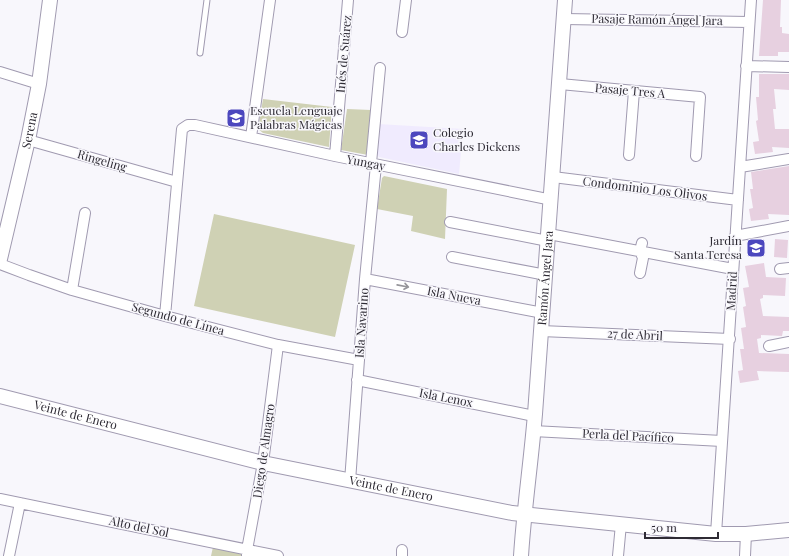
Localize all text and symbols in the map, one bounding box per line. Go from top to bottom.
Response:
street label: Pasaje Ramón Ángel Jara [591,10,723,28]
street label: Inés de Suárez [332,14,354,93]
street label: Pasaje Tres A [594,79,666,101]
place label: Escuela Lenguaje Palabras Mágicas [250,102,343,132]
school or university icon: Escuela Lenguaje Palabras Mágicas [225,107,247,129]
street label: Serena [17,111,40,150]
place label: Colegio Charles Dickens [433,124,520,154]
school or university icon: Colegio Charles Dickens [408,129,430,151]
street label: Ringeling [76,145,130,175]
street label: Yungay [345,150,387,174]
street label: Condominio Los Olivos [582,172,708,204]
street label: Ramón Ángel Jara [533,230,556,326]
place label: Jardín Santa Teresa [674,232,742,262]
school or university icon: Jardín Santa Teresa [745,237,767,259]
street label: Madrid [722,271,740,311]
street label: Isla Nueva [426,282,483,308]
one-way arrow [396,283,409,291]
street label: Isla Navarino [351,287,371,358]
street label: Segundo de Línea [130,298,226,338]
street label: 27 de Abril [607,325,664,343]
street label: Isla Lenox [418,384,475,410]
street label: Veinte de Enero [32,396,120,433]
street label: Diego de Almagro [248,402,278,499]
street label: Perla del Pacífico [582,425,675,445]
street label: Veinte de Enero [347,471,435,504]
street label: Alto del Sol [107,512,171,540]
scale bar [645,514,718,540]
text: 50 m [651,519,677,535]

